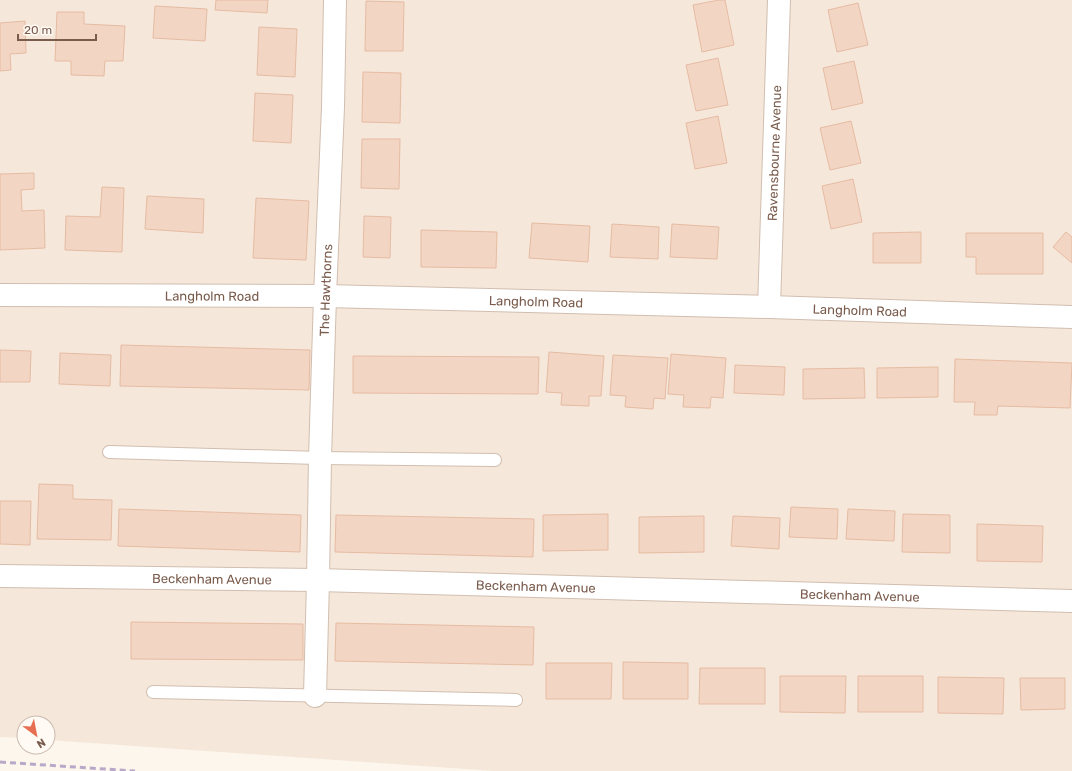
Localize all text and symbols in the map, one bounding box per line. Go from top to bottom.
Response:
scale bar [18,16,96,42]
text: 20 m [24,23,52,37]
street label: Ravensbourne Avenue [765,85,784,221]
street label: The Hawthorns [317,243,335,337]
street label: Langholm Road [165,289,259,305]
street label: Langholm Road [489,293,583,310]
street label: Langholm Road [812,301,907,320]
street label: Beckenham Avenue [152,571,272,587]
street label: Beckenham Avenue [476,577,596,596]
street label: Beckenham Avenue [800,586,920,605]
north arrow [16,715,56,755]
text: N [34,735,48,751]

